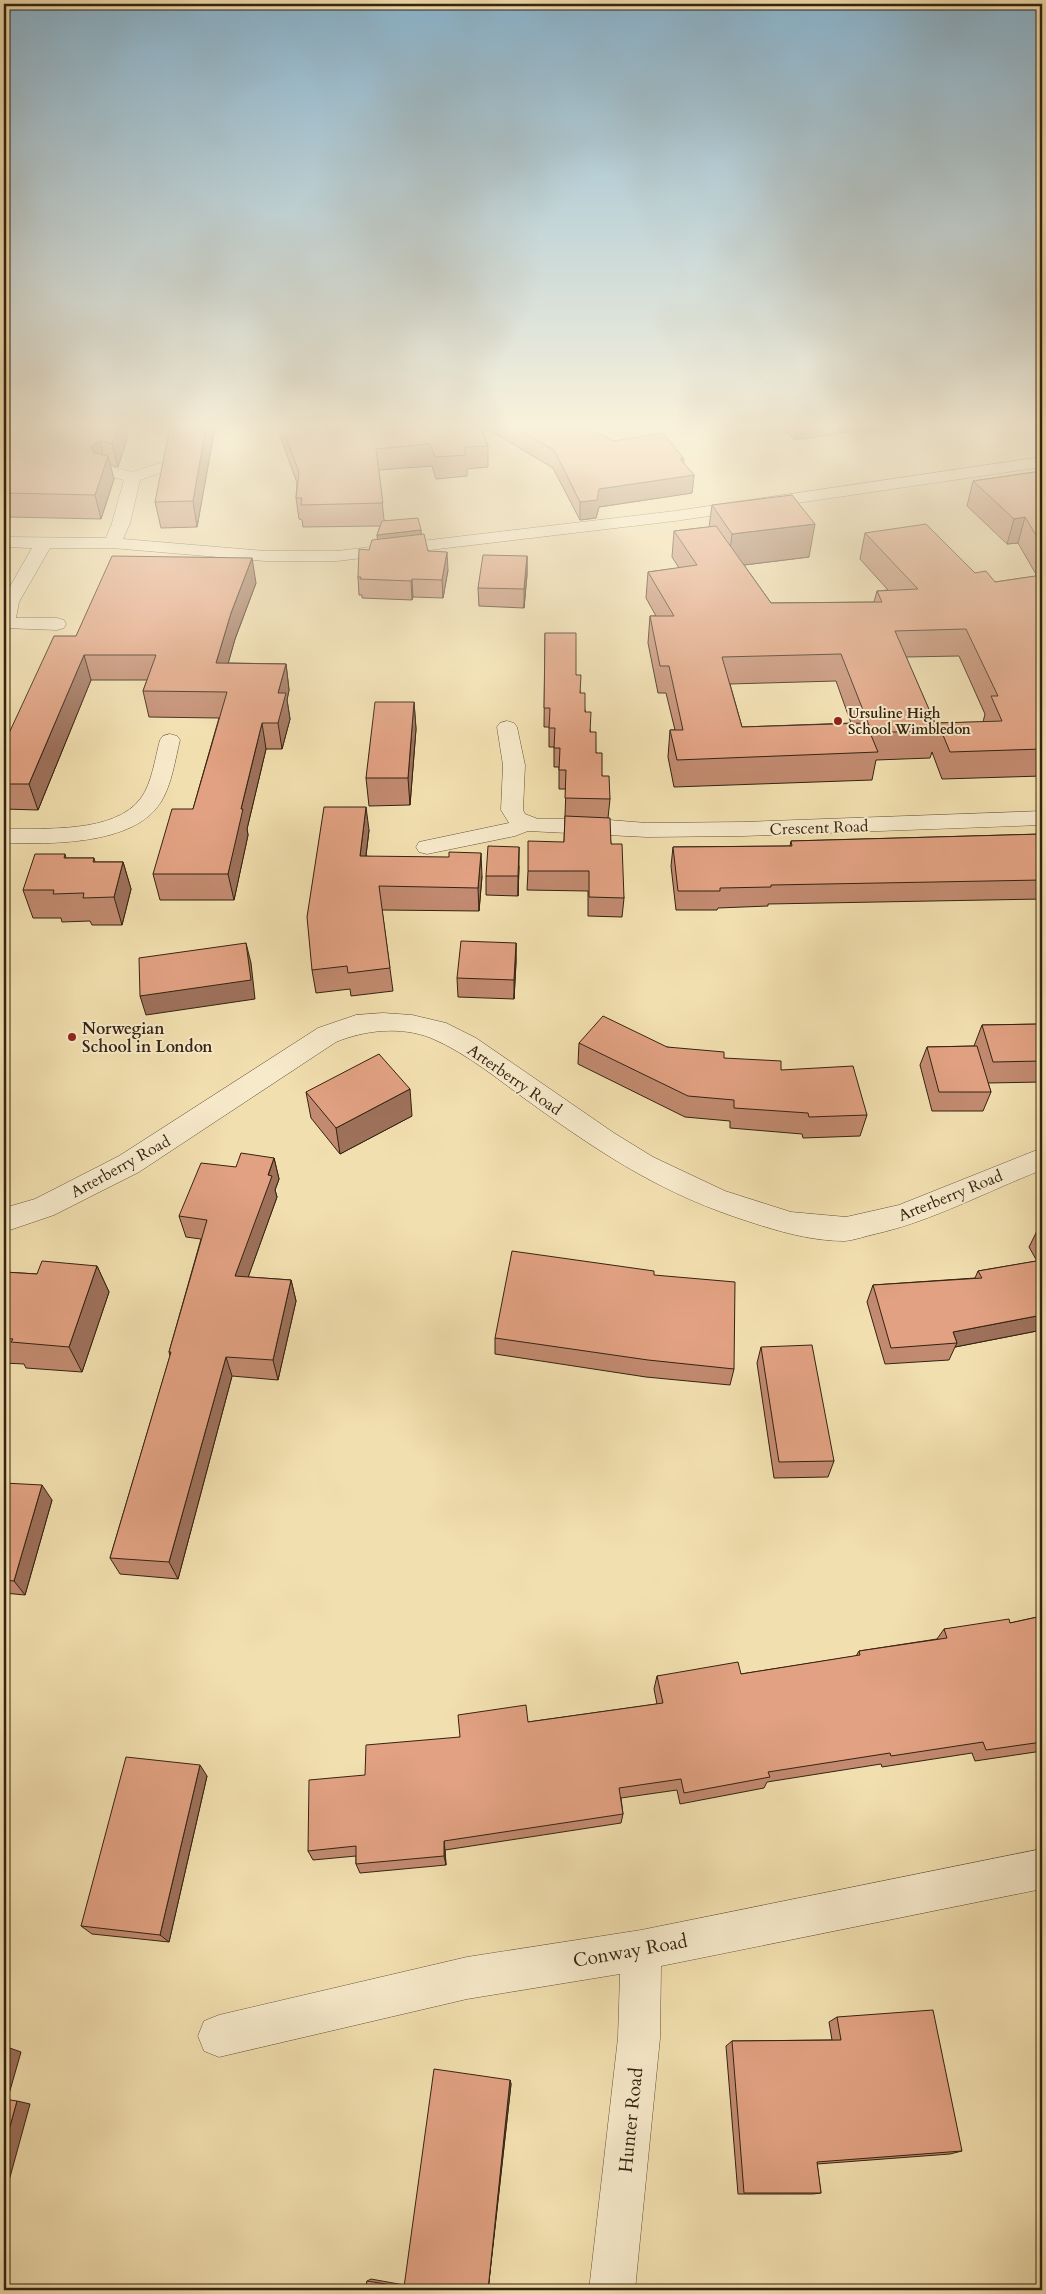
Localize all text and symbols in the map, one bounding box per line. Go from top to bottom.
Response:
place label: Ursuline High School Wimbledon [848,704,971,739]
marker: Ursuline High School Wimbledon [832,715,844,727]
street label: Crescent Road [769,815,869,841]
place label: Norwegian School in London [82,1018,213,1058]
marker: Norwegian School in London [66,1031,78,1043]
street label: Arterberry Road [463,1039,567,1121]
street label: Arterberry Road [67,1130,175,1203]
street label: Arterberry Road [895,1165,1006,1227]
street label: Conway Road [571,1928,690,1974]
street label: Hunter Road [613,2066,649,2174]

